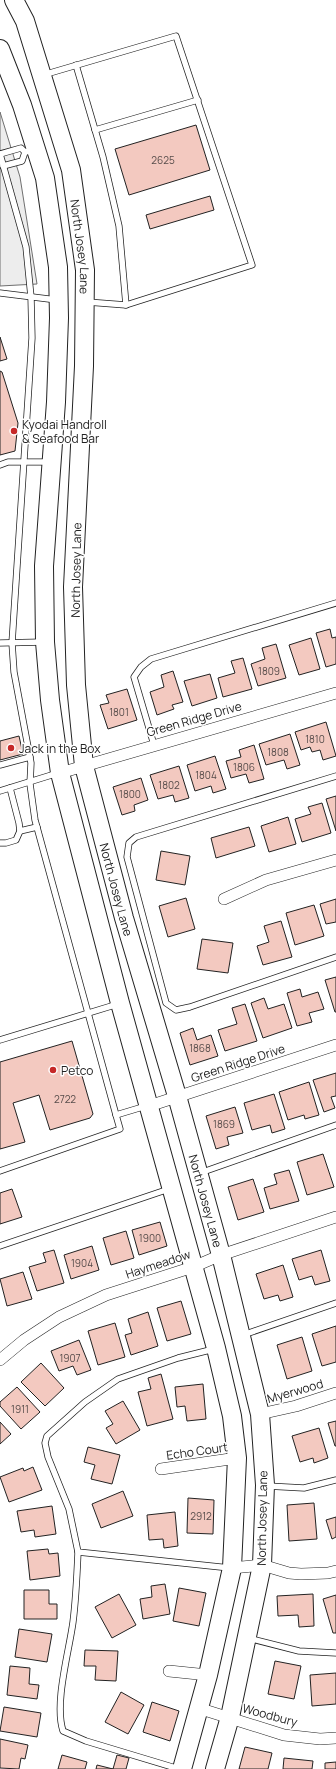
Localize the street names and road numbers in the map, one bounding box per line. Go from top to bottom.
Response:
street label: North Josey Lane [67,198,94,294]
street label: North Josey Lane [67,522,85,618]
street label: Green Ridge Drive [145,697,243,741]
street label: North Josey Lane [96,841,137,938]
street label: Green Ridge Drive [189,1040,287,1086]
street label: North Josey Lane [185,1153,227,1249]
street label: Haymeadow [123,1245,193,1283]
street label: Myerwood [265,1375,325,1407]
street label: Echo Court [165,1438,229,1464]
street label: North Josey Lane [253,1470,271,1566]
street label: Woodbury [240,1699,300,1731]

